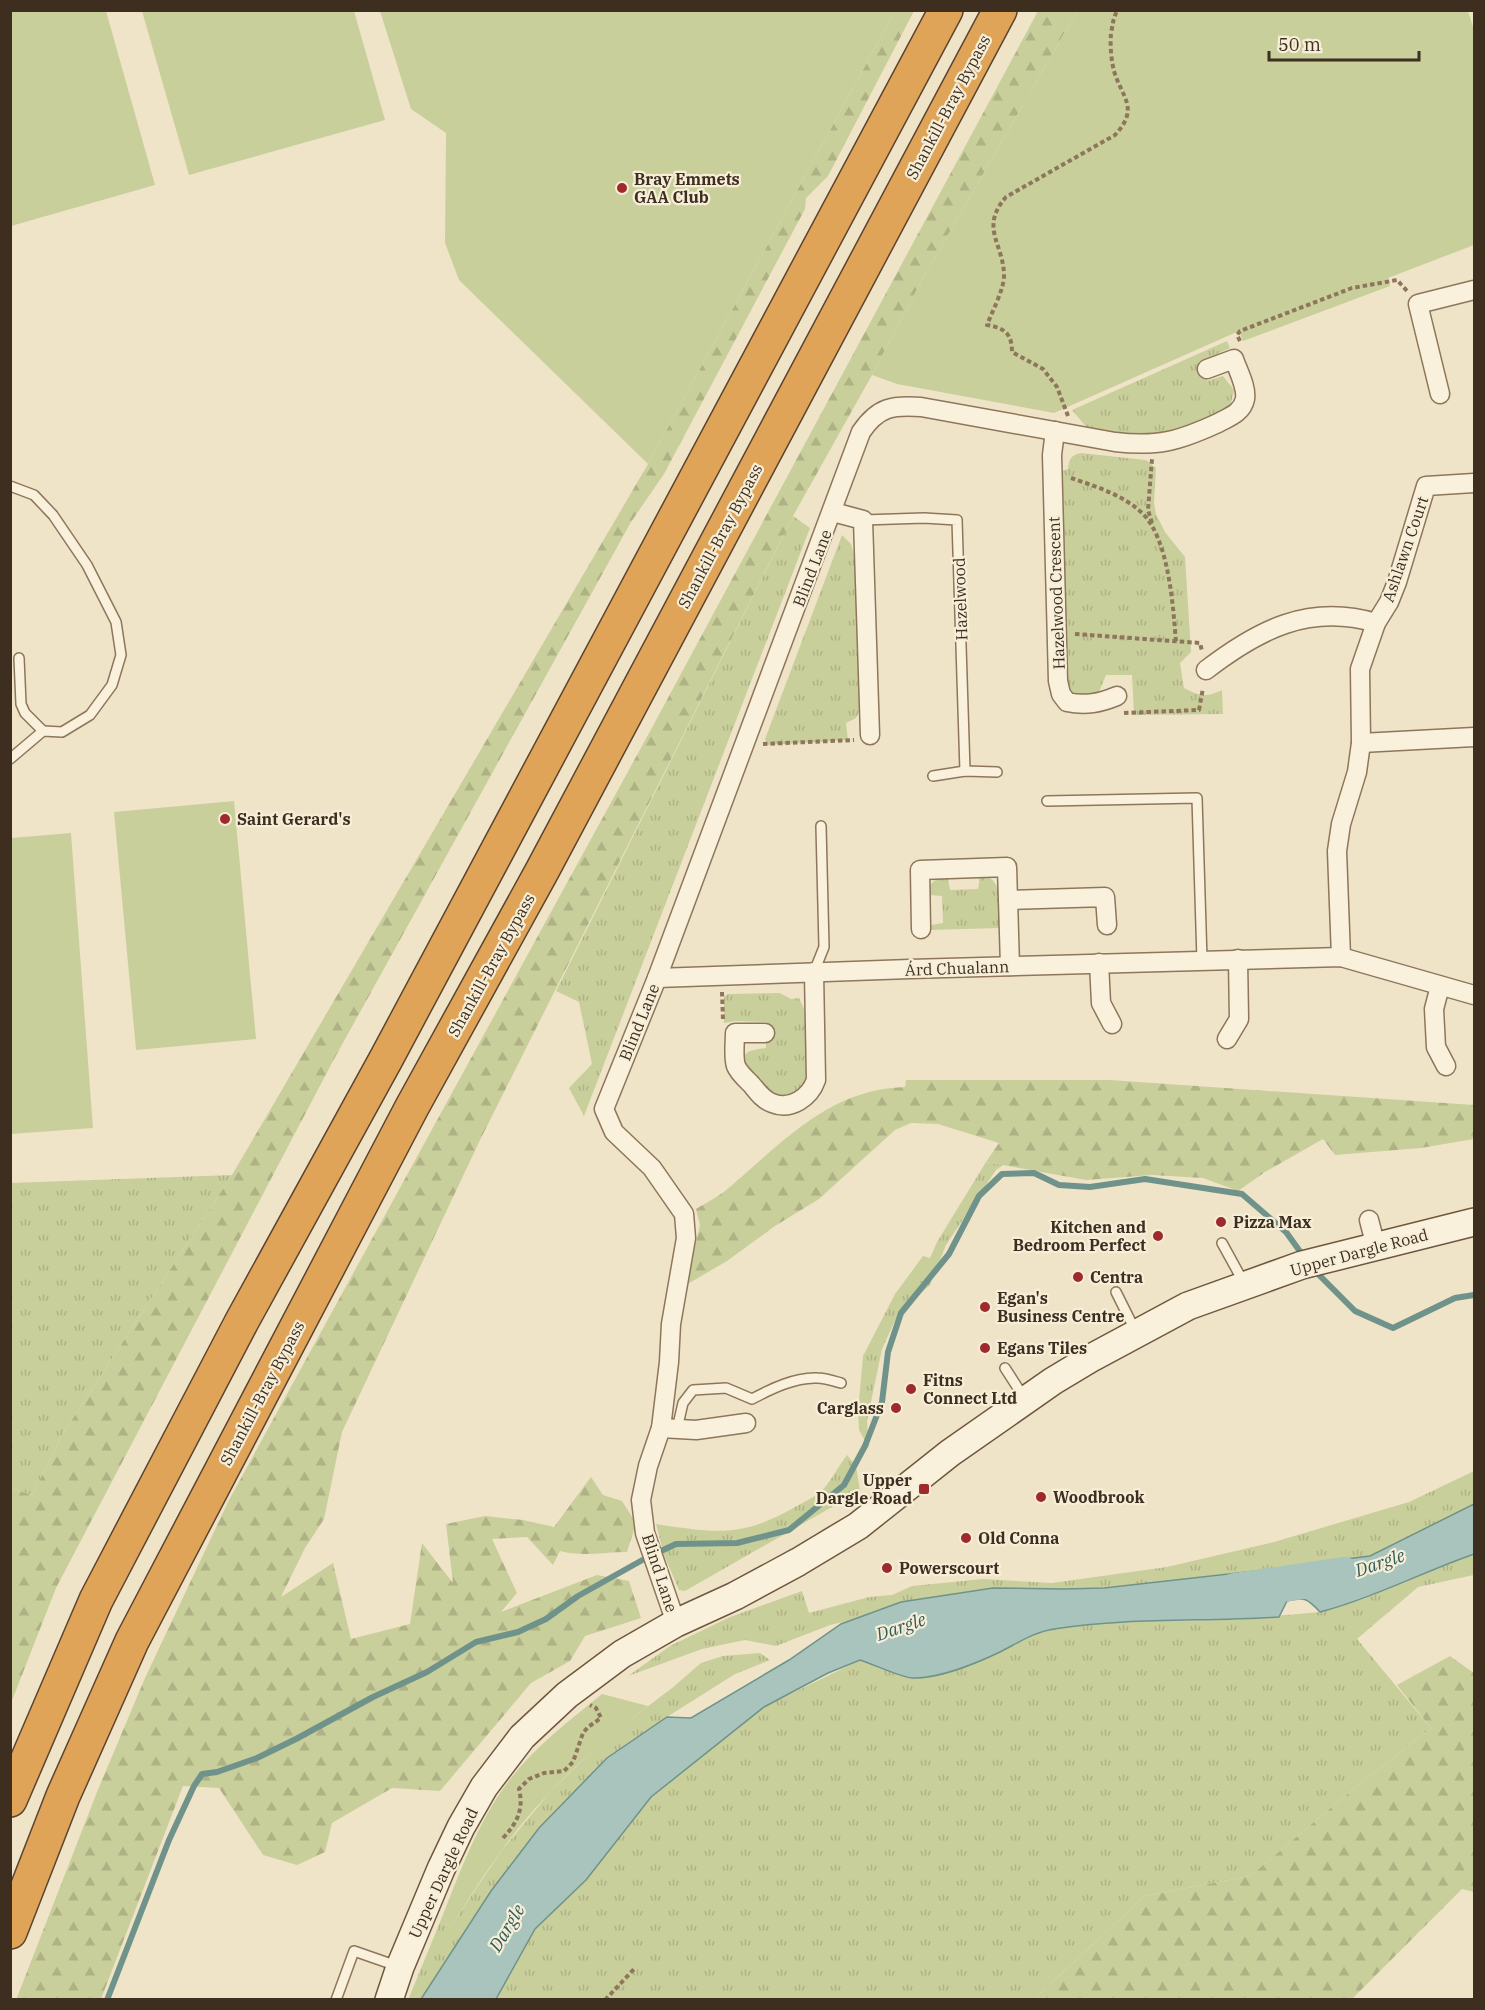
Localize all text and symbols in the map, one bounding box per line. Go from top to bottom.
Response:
scale bar [1269,24,1419,62]
street label: Shankill-Bray Bypass [901,31,995,183]
text: 50 m [1278,33,1321,56]
place label: Bray Emmets GAA Club [634,169,740,207]
marker: Bray Emmets GAA Club [615,181,629,195]
street label: Shankill-Bray Bypass [673,460,767,612]
street label: Ashlawn Court [1378,493,1433,605]
street label: Hazelwood Crescent [1043,516,1069,670]
street label: Blind Lane [788,526,836,610]
street label: Hazelwood [949,557,971,641]
place label: Saint Gerard's [237,809,351,829]
marker: Saint Gerard's [218,812,232,826]
street label: Shankill-Bray Bypass [443,890,539,1040]
street label: Árd Chualann [904,955,1010,980]
street label: Blind Lane [615,981,663,1063]
place label: Pizza Max [1233,1212,1312,1232]
marker: Pizza Max [1214,1215,1228,1229]
place label: Kitchen and Bedroom Perfect [1013,1217,1146,1255]
street label: Upper Dargle Road [1288,1224,1430,1280]
marker: Kitchen and Bedroom Perfect [1151,1229,1165,1243]
place label: Centra [1090,1267,1143,1287]
marker: Centra [1071,1270,1085,1284]
place label: Egan's Business Centre [997,1288,1125,1326]
marker: Egan's Business Centre [978,1300,992,1314]
street label: Shankill-Bray Bypass [215,1317,309,1469]
place label: Egans Tiles [997,1338,1087,1358]
marker: Egans Tiles [978,1341,992,1355]
place label: Fitns Connect Ltd [923,1370,1017,1408]
marker: Fitns Connect Ltd [904,1382,918,1396]
place label: Carglass [817,1398,884,1418]
marker: Carglass [889,1401,903,1415]
place label: Upper Dargle Road [816,1470,912,1508]
marker: Upper Dargle Road [917,1482,931,1496]
place label: Woodbrook [1053,1487,1144,1507]
marker: Woodbrook [1034,1490,1048,1504]
place label: Old Conna [978,1528,1059,1548]
street label: Blind Lane [638,1531,682,1615]
marker: Old Conna [959,1531,973,1545]
water label: Dargle [1351,1543,1408,1582]
place label: Powerscourt [899,1558,999,1578]
marker: Powerscourt [880,1561,894,1575]
water label: Dargle [872,1607,929,1646]
street label: Upper Dargle Road [404,1804,482,1942]
water label: Dargle [483,1900,530,1956]

